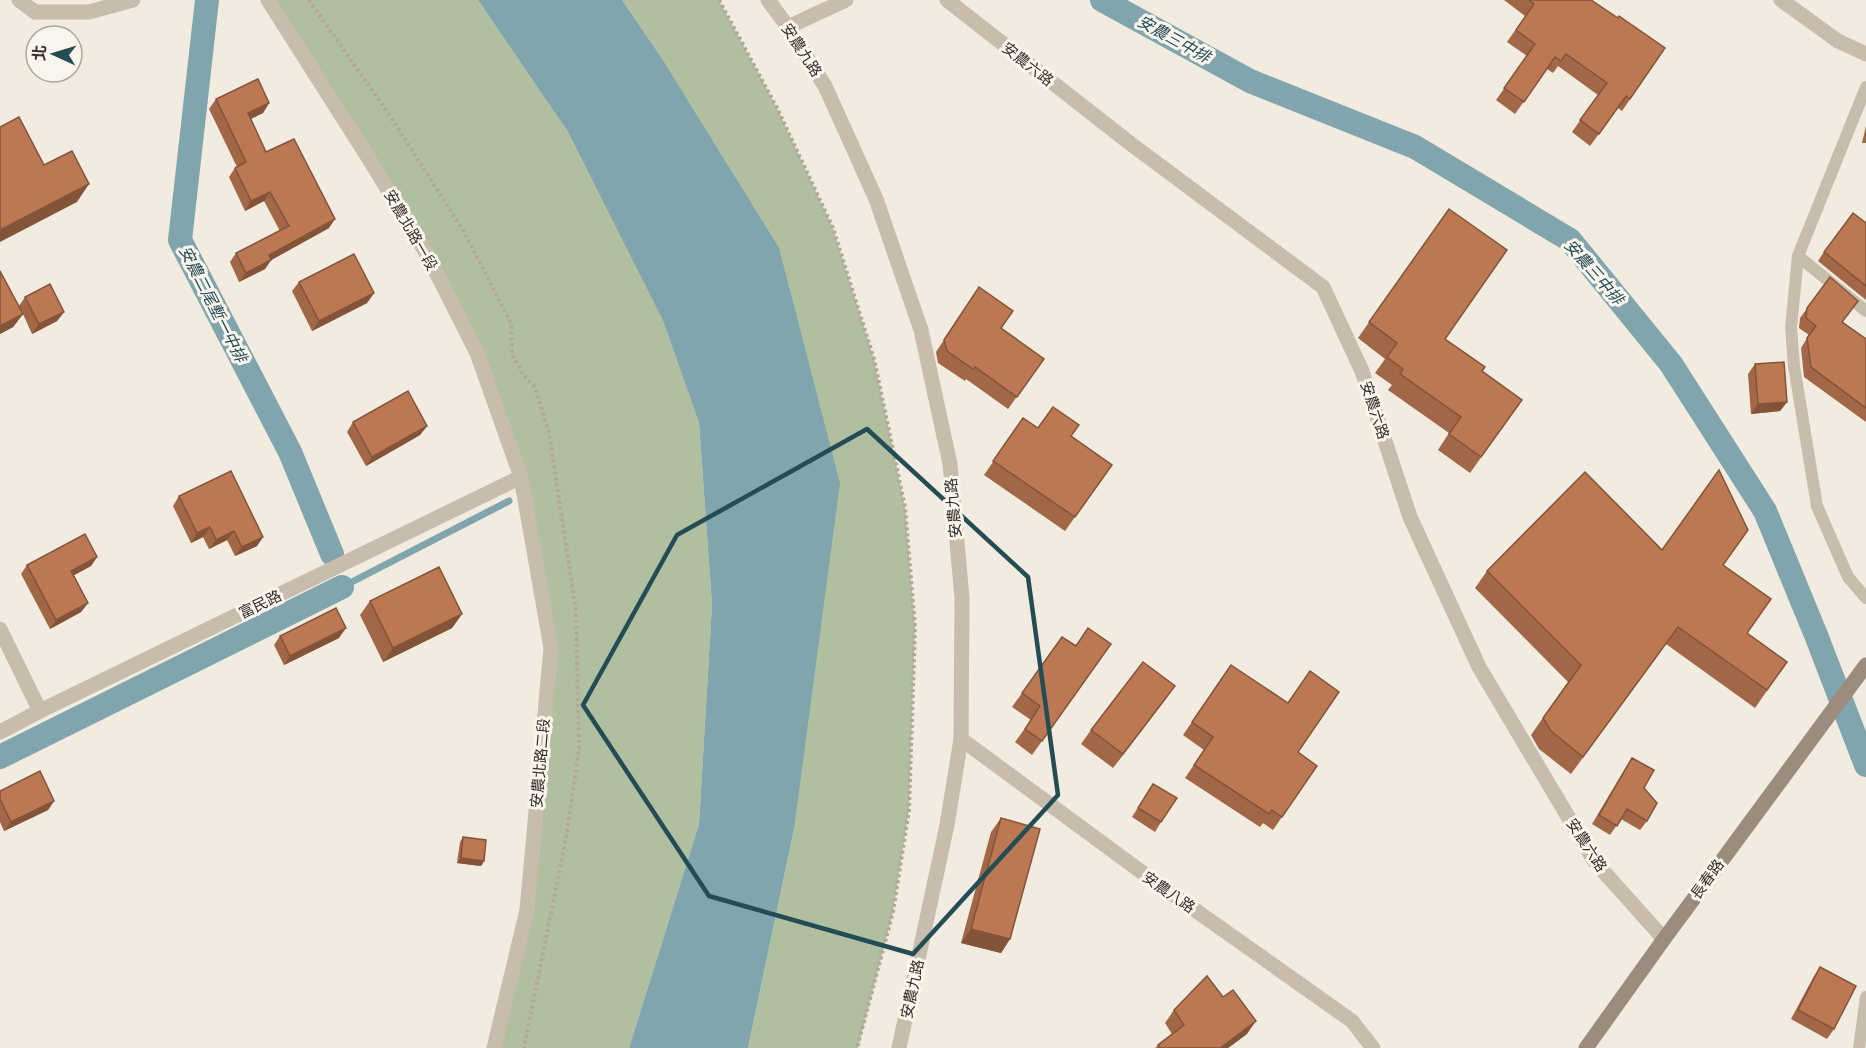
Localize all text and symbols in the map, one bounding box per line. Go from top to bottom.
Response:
water label: 安農三中排 [1134,11,1215,68]
street label: 安農九路 [779,20,825,80]
north arrow [24,24,84,84]
street label: 安農六路 [999,39,1057,89]
text: 北 [29,44,50,62]
street label: 安農北路一段 [381,187,441,273]
water label: 安農三中排 [1561,236,1629,310]
water label: 安農二尾塹一中排 [175,243,251,367]
street label: 安農六路 [1358,379,1392,441]
street label: 安農九路 [942,477,964,539]
street label: 富民路 [236,586,284,622]
street label: 安農北路二段 [528,717,552,809]
street label: 安農六路 [1564,815,1610,875]
street label: 長春路 [1687,856,1727,902]
street label: 安農八路 [1140,868,1198,916]
street label: 安農九路 [897,958,927,1020]

